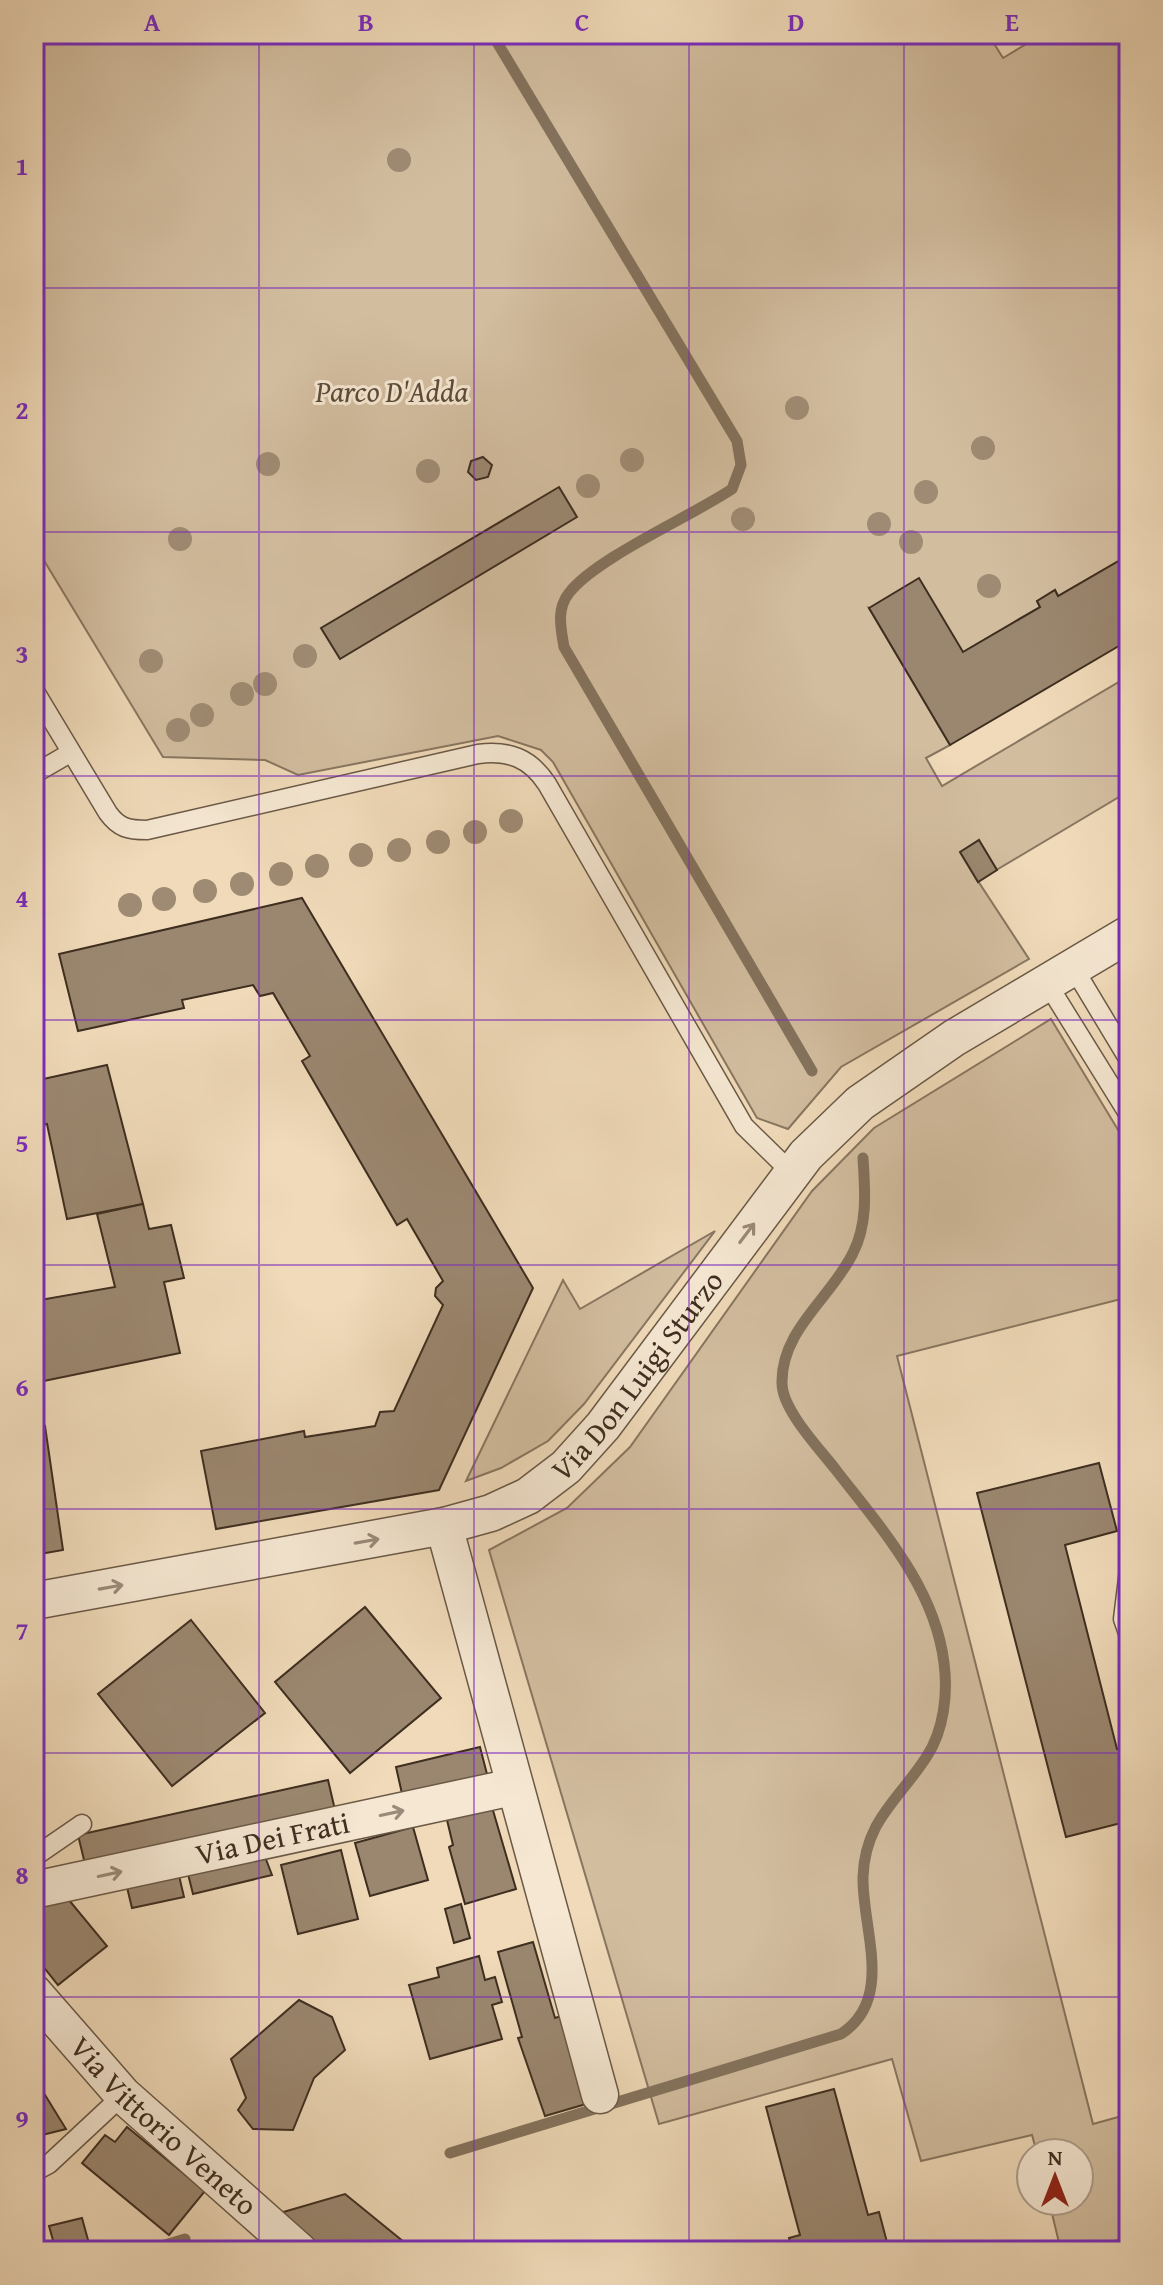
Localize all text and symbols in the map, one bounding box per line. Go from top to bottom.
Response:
text: A [144,2,161,41]
text: B [358,2,374,41]
text: C [575,2,589,41]
text: D [788,2,804,41]
text: E [1005,2,1019,41]
text: 1 [15,146,29,185]
park label: Parco D'Adda [315,369,469,413]
text: 2 [15,390,29,429]
text: 3 [15,634,29,673]
text: 4 [15,878,29,917]
text: 5 [15,1123,29,1162]
one-way arrow [738,1223,755,1244]
street label: Via Don Luigi Sturzo [542,1261,733,1491]
text: 6 [15,1367,29,1406]
one-way arrow [353,1532,379,1547]
one-way arrow [98,1579,123,1594]
text: 7 [15,1611,29,1650]
street label: Via Dei Frati [191,1800,353,1876]
one-way arrow [378,1805,404,1820]
text: 8 [15,1855,29,1894]
one-way arrow [97,1866,123,1881]
street label: Via Vittorio Veneto [60,2026,268,2226]
text: 9 [15,2099,29,2138]
north arrow [1015,2137,1095,2217]
text: N [1048,2141,1063,2173]

